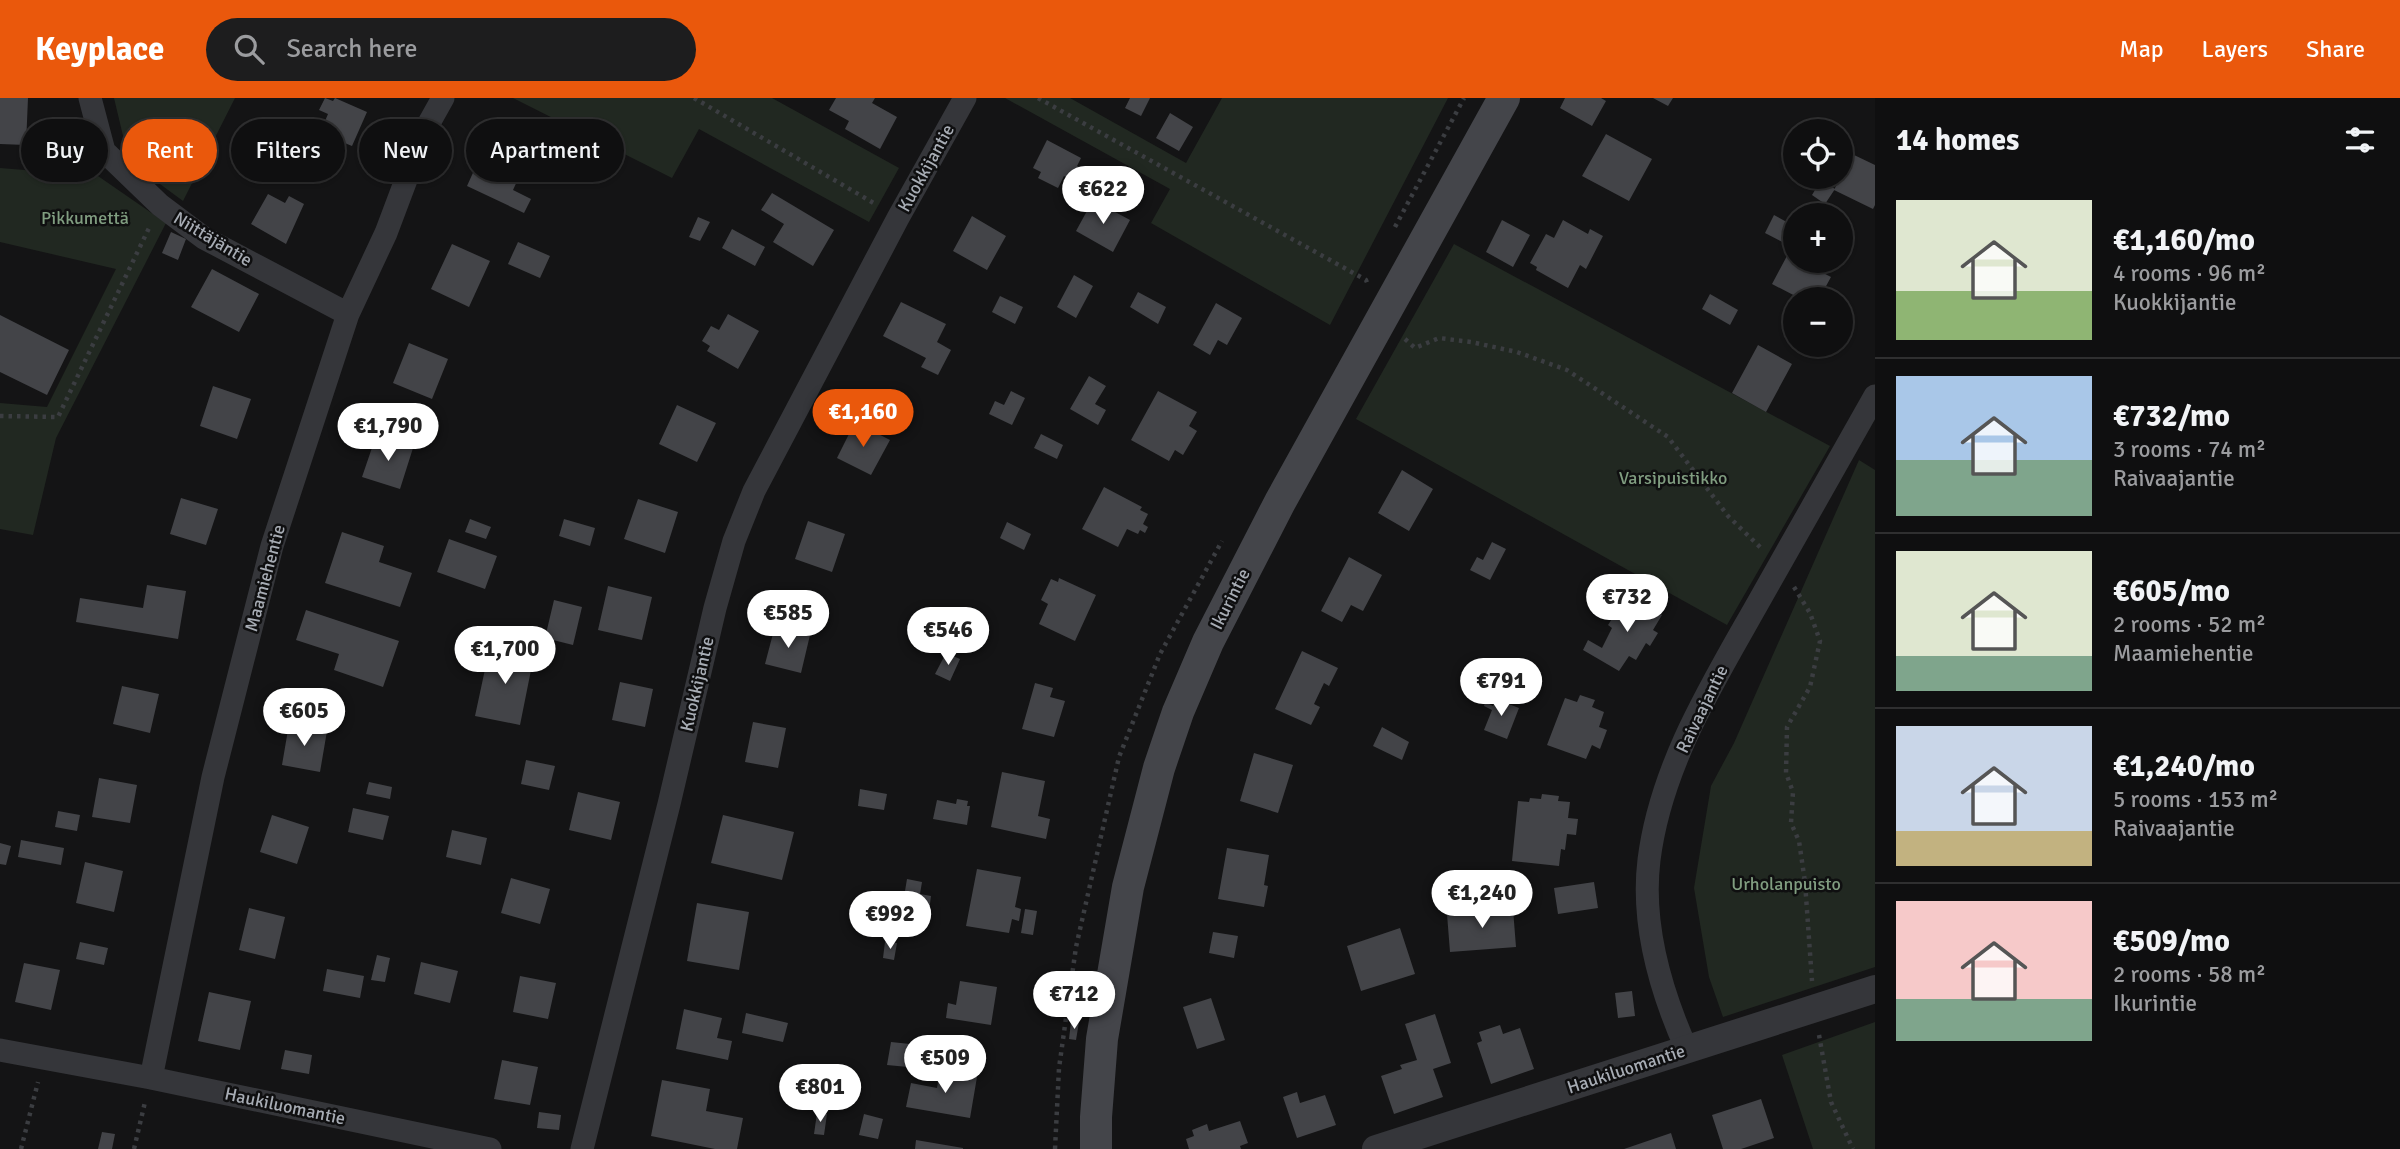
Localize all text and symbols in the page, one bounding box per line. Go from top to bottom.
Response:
search box [206,18,696,81]
text: Keyplace [35,29,164,70]
icon: search [230,30,268,68]
text: Search here [286,33,418,65]
text: Map [2119,34,2164,64]
text: Layers [2202,34,2268,64]
text: Share [2306,34,2365,64]
chip: Buy [21,119,108,182]
chip: Rent [122,119,217,182]
chip: Filters [231,119,345,182]
chip: New [359,119,452,182]
chip: Apartment [466,119,624,182]
map controls [1783,119,1853,357]
button: locate [1783,119,1853,189]
street label: Kuokkijantie [893,120,959,216]
icon: filters [2341,121,2379,159]
text: 14 homes [1896,122,2019,159]
pin: €622 [1062,166,1144,226]
text: €622 [1078,174,1128,203]
button: + [1783,203,1853,273]
park label: Pikkumettä [41,207,129,229]
street label: Niittäjäntie [170,207,256,271]
text: €1,160/mo [2113,222,2255,259]
icon: home [1952,228,2036,312]
text: 4 rooms · 96 m² [2113,259,2266,288]
button: − [1783,287,1853,357]
text: Kuokkijantie [2113,288,2237,317]
pin: €1,160 [806,390,920,449]
text: €1,160 [829,397,897,426]
text: €732/mo [2113,398,2230,435]
pin: €1,790 [331,404,445,463]
icon: home [1952,404,2036,488]
text: €1,790 [354,411,422,440]
text: 3 rooms · 74 m² [2113,435,2266,464]
text: Raivaajantie [2113,464,2235,493]
park label: Varsipuistikko [1619,467,1727,489]
street label: Maamiehentie [240,522,290,634]
street label: Ikurintie [1205,565,1255,633]
text: €605/mo [2113,573,2230,610]
pin: €732 [1586,574,1668,634]
icon: home [1952,579,2036,663]
text: €732 [1602,582,1652,611]
pin: €585 [747,590,829,650]
text: €585 [763,598,813,627]
pin: €546 [907,608,989,667]
text: 2 rooms · 52 m² [2113,610,2266,639]
text: €546 [923,615,973,644]
pin: €1,700 [448,626,562,686]
text: €1,700 [471,634,539,663]
street label: Kuokkijantie [675,634,719,734]
text: Maamiehentie [2113,639,2254,668]
pin: €791 [1460,658,1542,718]
street label: Raivaajantie [1671,661,1733,757]
text: €791 [1476,666,1526,695]
pin: €605 [263,688,345,748]
text: €605 [279,696,329,725]
text: €1,240/mo [2113,748,2255,785]
icon: home [1952,754,2036,838]
text: 5 rooms · 153 m² [2113,785,2278,814]
text: Raivaajantie [2113,814,2235,843]
pin: €1,240 [1425,870,1539,930]
park label: Urholanpuisto [1731,873,1841,895]
text: €1,240 [1448,878,1516,907]
pin: €992 [849,892,931,951]
text: €992 [865,899,915,928]
text: €509/mo [2113,923,2230,960]
icon: home [1952,929,2036,1013]
text: 2 rooms · 58 m² [2113,960,2266,989]
pin: €712 [1033,972,1115,1031]
text: €712 [1049,979,1099,1008]
text: Ikurintie [2113,989,2197,1018]
pin: €509 [904,1035,986,1095]
street label: Haukiluomantie [1564,1040,1688,1098]
text: €509 [920,1043,970,1072]
pin: €801 [779,1065,861,1124]
text: €801 [795,1072,845,1101]
street label: Haukiluomantie [223,1082,347,1130]

